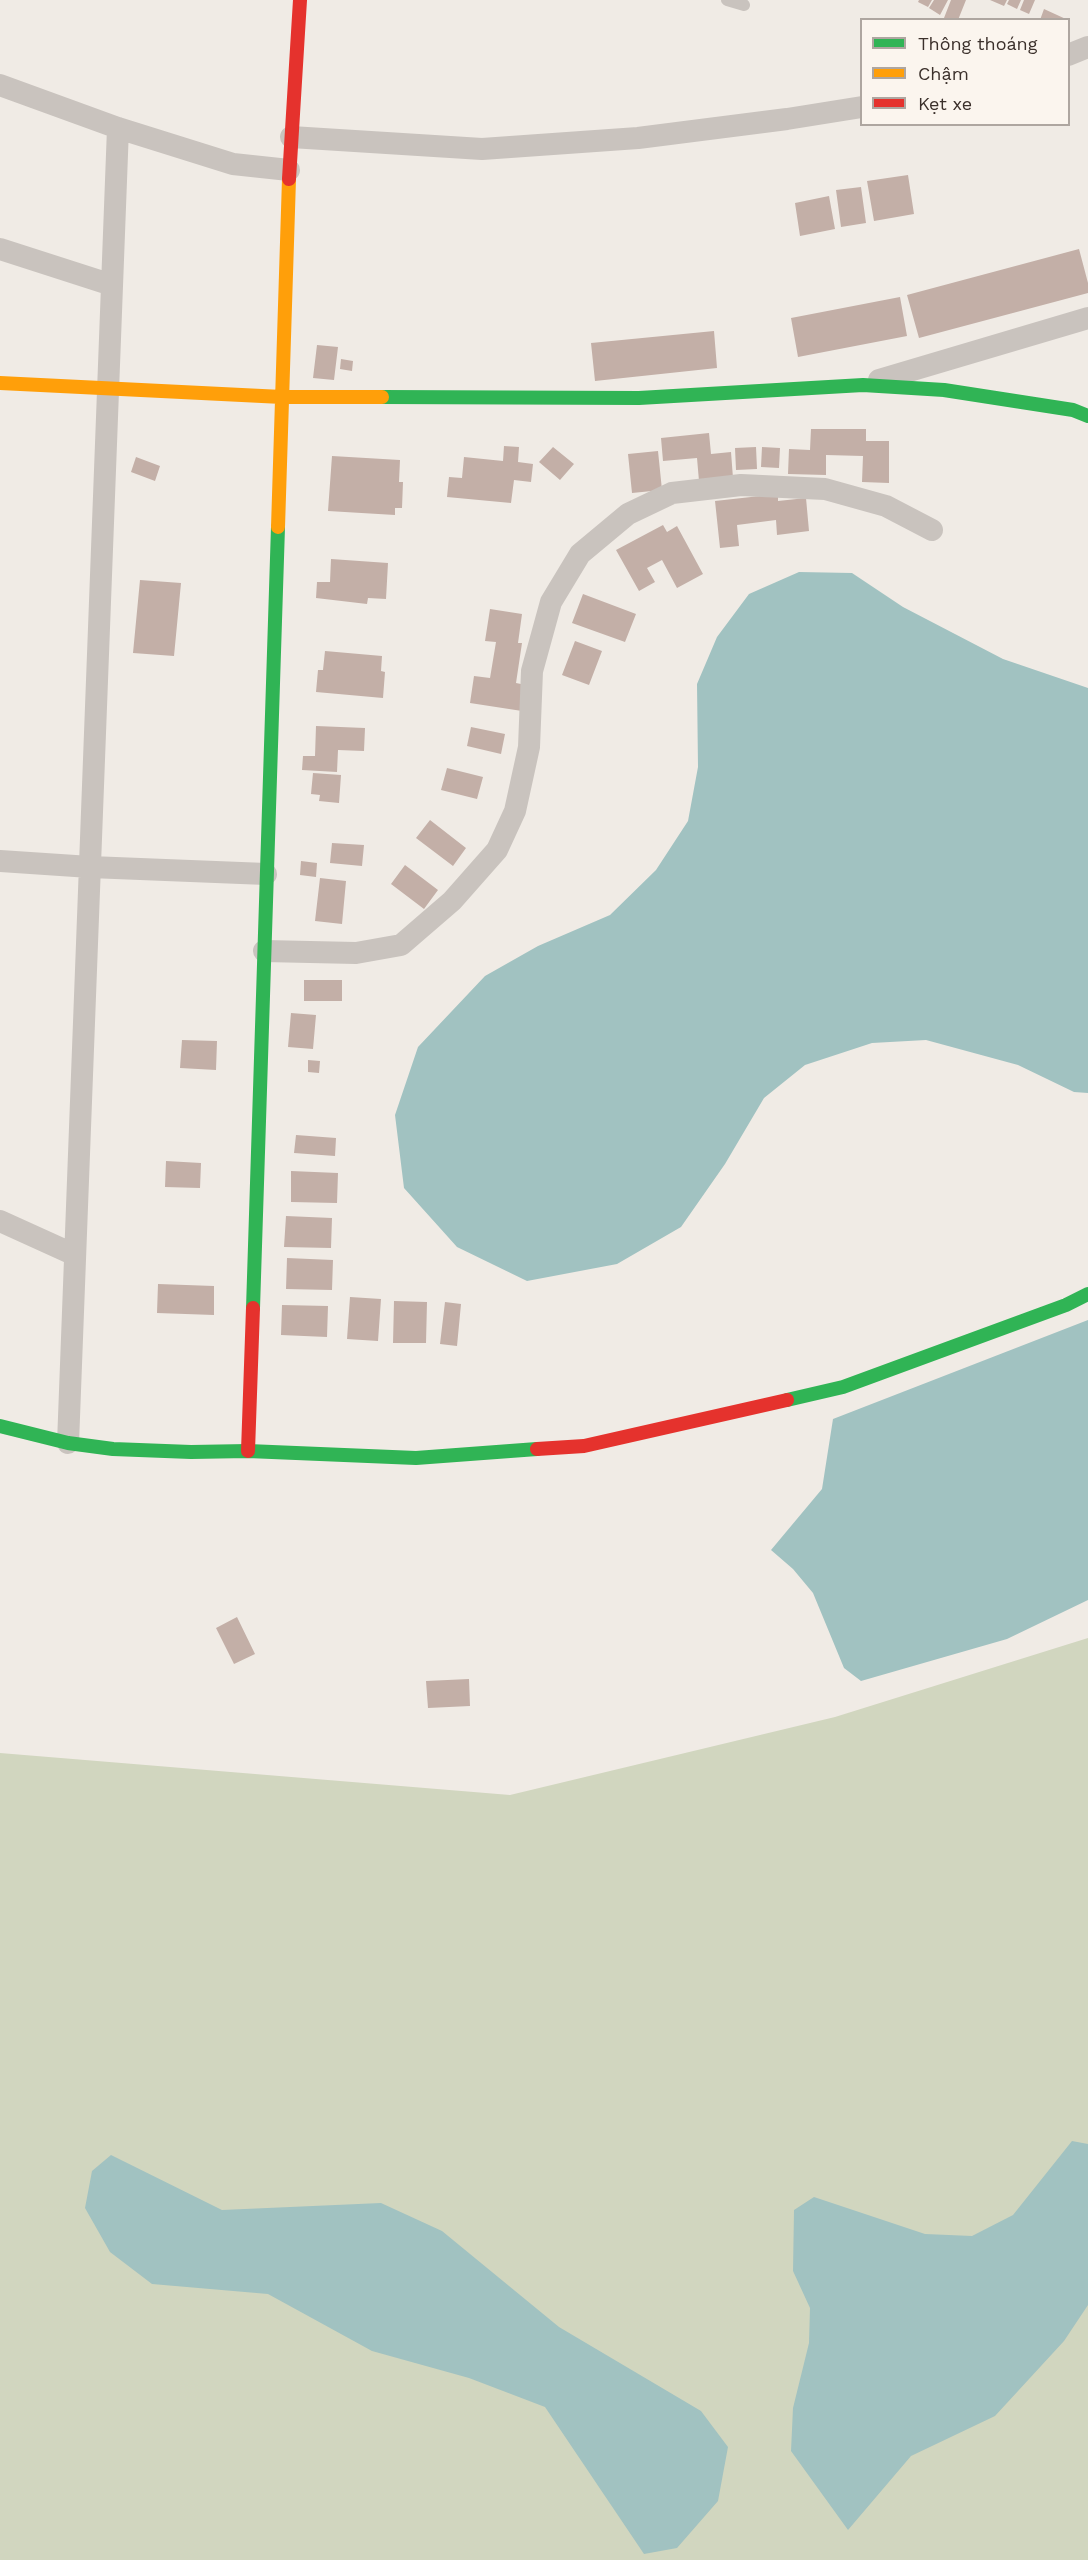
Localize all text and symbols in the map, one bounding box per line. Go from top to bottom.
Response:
legend [860,18,1070,126]
text: Thông thoáng [918,33,1037,54]
text: Chậm [918,63,969,84]
text: Kẹt xe [918,93,972,114]

